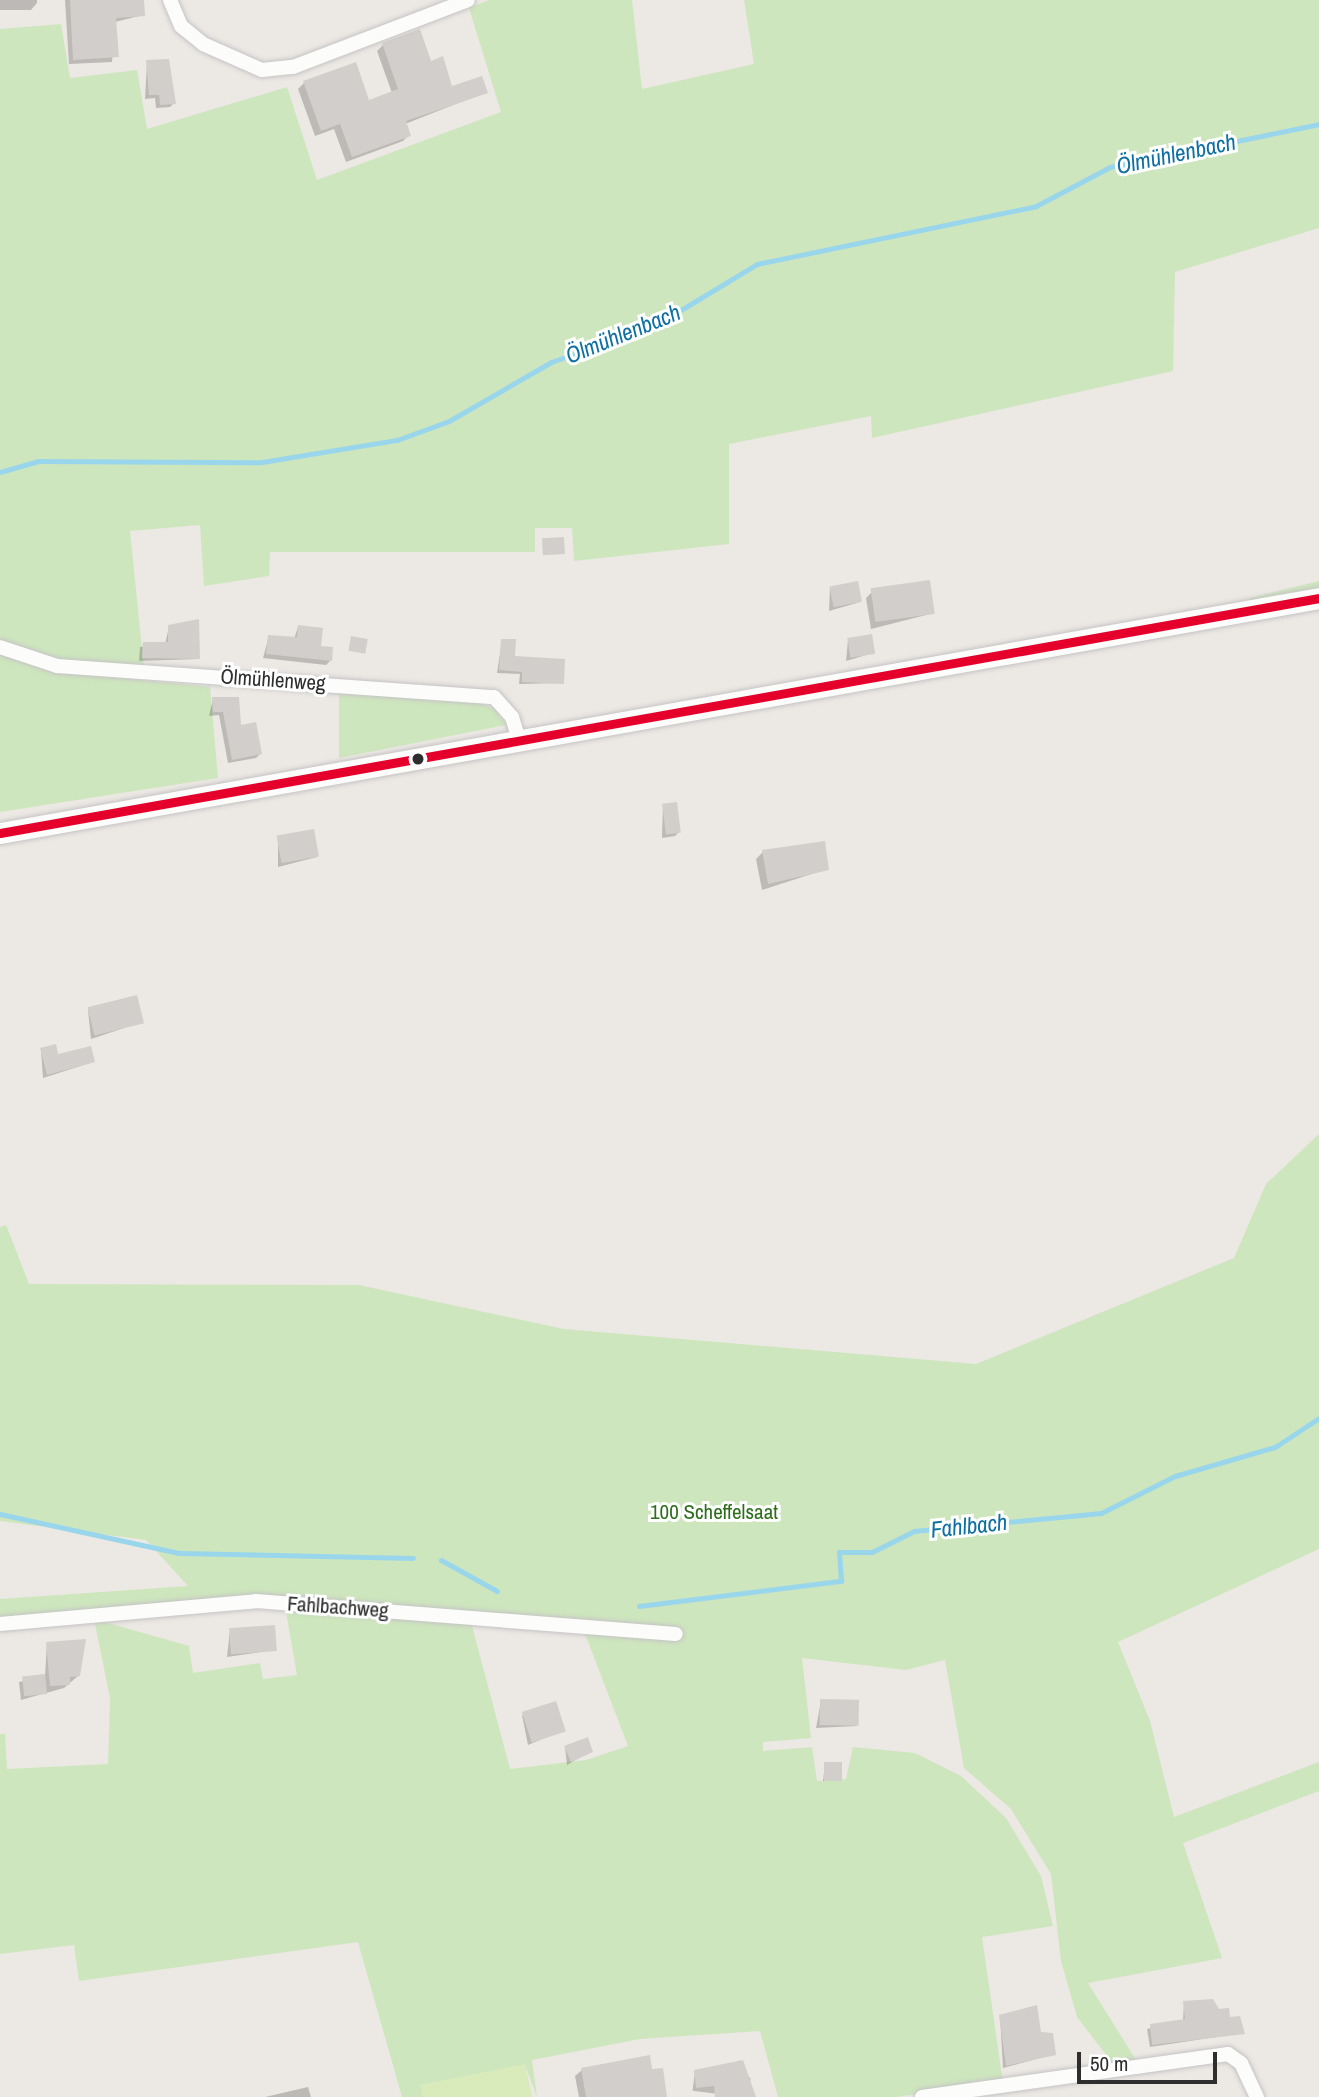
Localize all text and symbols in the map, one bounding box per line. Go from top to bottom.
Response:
water label: Ölmühlenbach [1114,128,1238,180]
water label: Ölmühlenbach [561,298,685,370]
street label: Ölmühlenweg [220,664,326,696]
unlabelled marker [411,752,425,766]
park label: 100 Scheffelsaat [650,1499,778,1525]
water label: Fahlbach [929,1508,1009,1544]
street label: Fahlbachweg [286,1591,390,1623]
scale bar [1081,2038,1221,2082]
text: 50 m [1090,2049,1128,2078]

